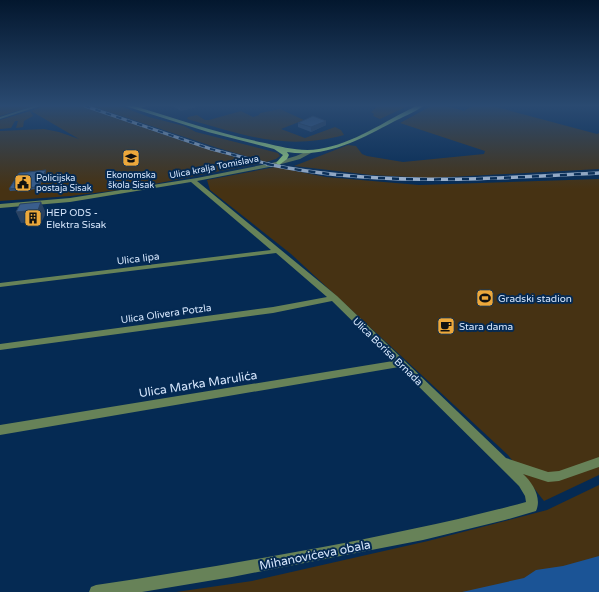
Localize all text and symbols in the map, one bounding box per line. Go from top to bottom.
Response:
school or university icon: Ekonomska škola Sisak [121,148,141,168]
street label: Ulica kralja Tomislava [168,153,260,182]
place label: Ekonomska škola Sisak [106,170,156,191]
public building icon: Policijska postaja Sisak [13,173,33,193]
place label: Policijska postaja Sisak [36,173,92,194]
place label: HEP ODS - Elektra Sisak [46,207,107,231]
building icon: HEP ODS - Elektra Sisak [23,208,43,228]
street label: Ulica lipa [116,250,160,268]
sports icon: Gradski stadion [475,288,495,308]
place label: Gradski stadion [498,293,572,305]
street label: Ulica Olivera Potzla [120,302,212,326]
street label: Ulica Borisa Brnada [350,315,425,388]
cafe icon: Stara dama [436,316,456,336]
place label: Stara dama [459,321,513,333]
street label: Ulica Marka Marulića [138,368,258,400]
street label: Mihanovićeva obala [258,537,372,573]

